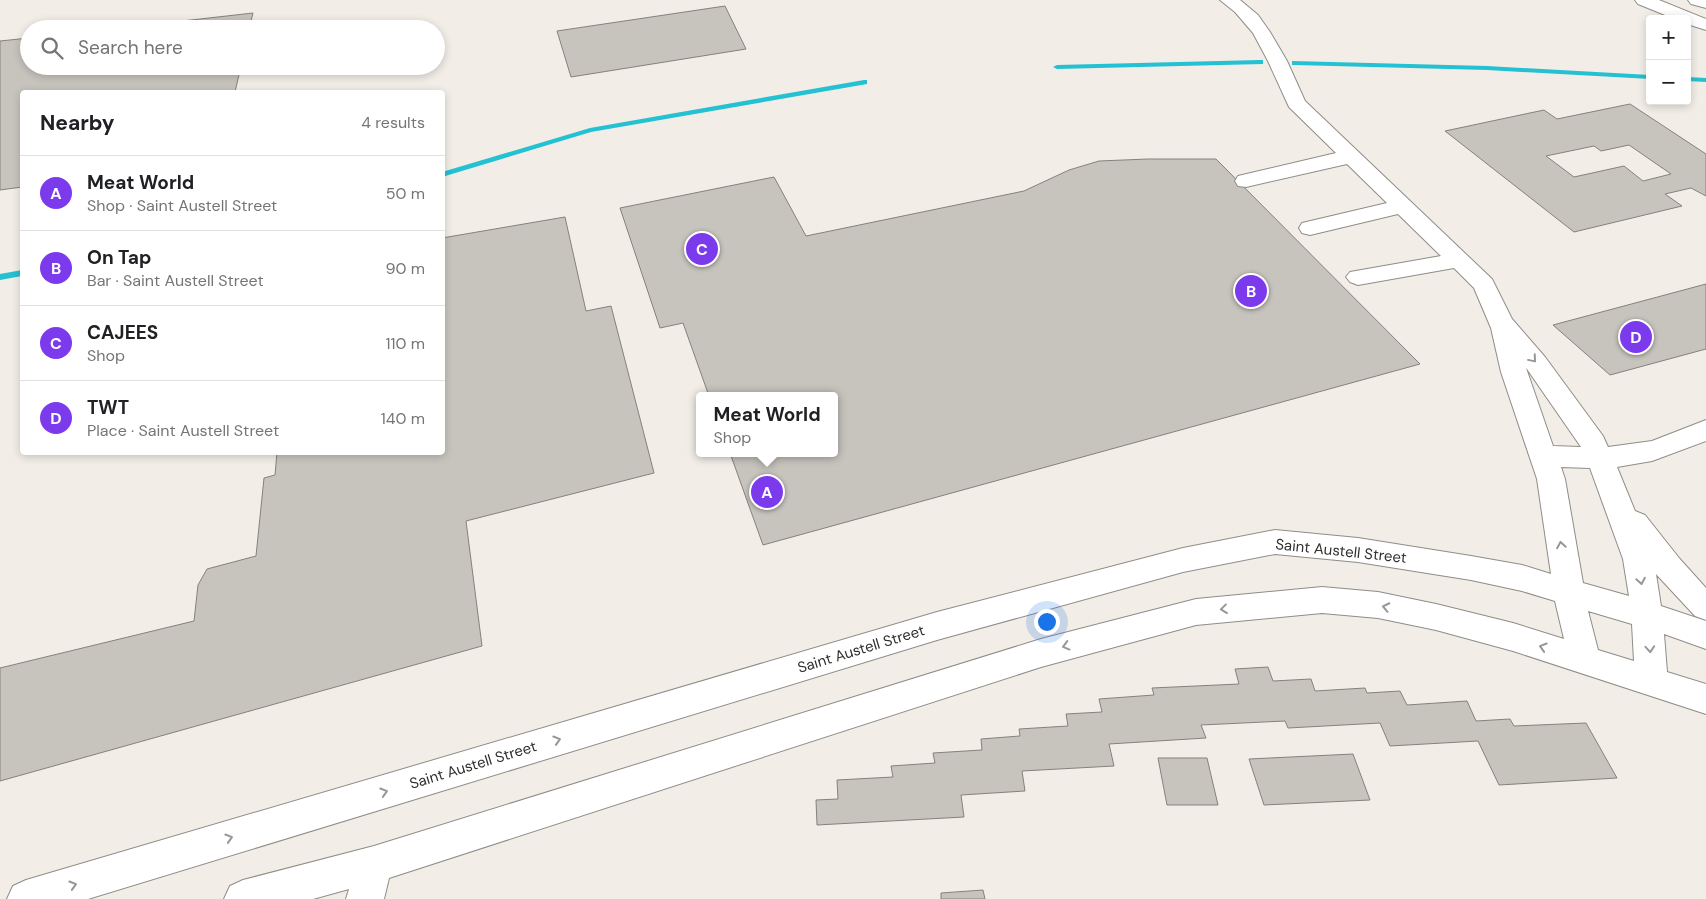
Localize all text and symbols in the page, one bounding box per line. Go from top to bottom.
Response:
map controls [1646,15,1691,105]
button: + [1646,15,1691,60]
search box [20,20,445,75]
icon: search [38,34,66,62]
text: Search here [78,35,183,60]
button: − [1646,60,1691,105]
text: Nearby [40,109,114,137]
text: 4 results [361,112,425,133]
text: Meat World [87,170,194,195]
text: A [50,183,62,204]
text: 50 m [386,183,425,204]
text: Shop · Saint Austell Street [87,195,277,216]
pin: C [686,230,718,268]
text: On Tap [87,245,151,270]
text: B [51,258,61,279]
text: 90 m [385,258,425,279]
text: Bar · Saint Austell Street [87,270,264,291]
pin: B [1235,272,1267,310]
pin: D [1620,318,1652,356]
text: CAJEES [87,320,158,345]
text: C [50,333,62,354]
text: 110 m [386,333,425,354]
text: Shop [87,345,125,366]
one-way arrow [1527,354,1536,363]
popup [696,392,838,457]
text: TWT [87,395,129,420]
text: Meat World [713,402,821,427]
text: D [50,408,62,429]
text: 140 m [381,408,425,429]
text: Place · Saint Austell Street [87,420,279,441]
text: Shop [713,427,751,448]
pin: A [751,473,783,511]
street label: Saint Austell Street [1274,534,1408,568]
one-way arrow [1557,541,1567,550]
one-way arrow [1636,577,1646,586]
one-way arrow [1381,602,1390,612]
one-way arrow [1220,603,1228,614]
your location [1034,609,1060,635]
street label: Saint Austell Street [795,620,927,678]
one-way arrow [1063,641,1071,651]
one-way arrow [1539,643,1548,653]
one-way arrow [1644,645,1655,653]
street label: Saint Austell Street [407,736,539,794]
one-way arrow [552,736,560,746]
one-way arrow [380,787,388,797]
one-way arrow [224,834,232,844]
one-way arrow [68,881,77,891]

